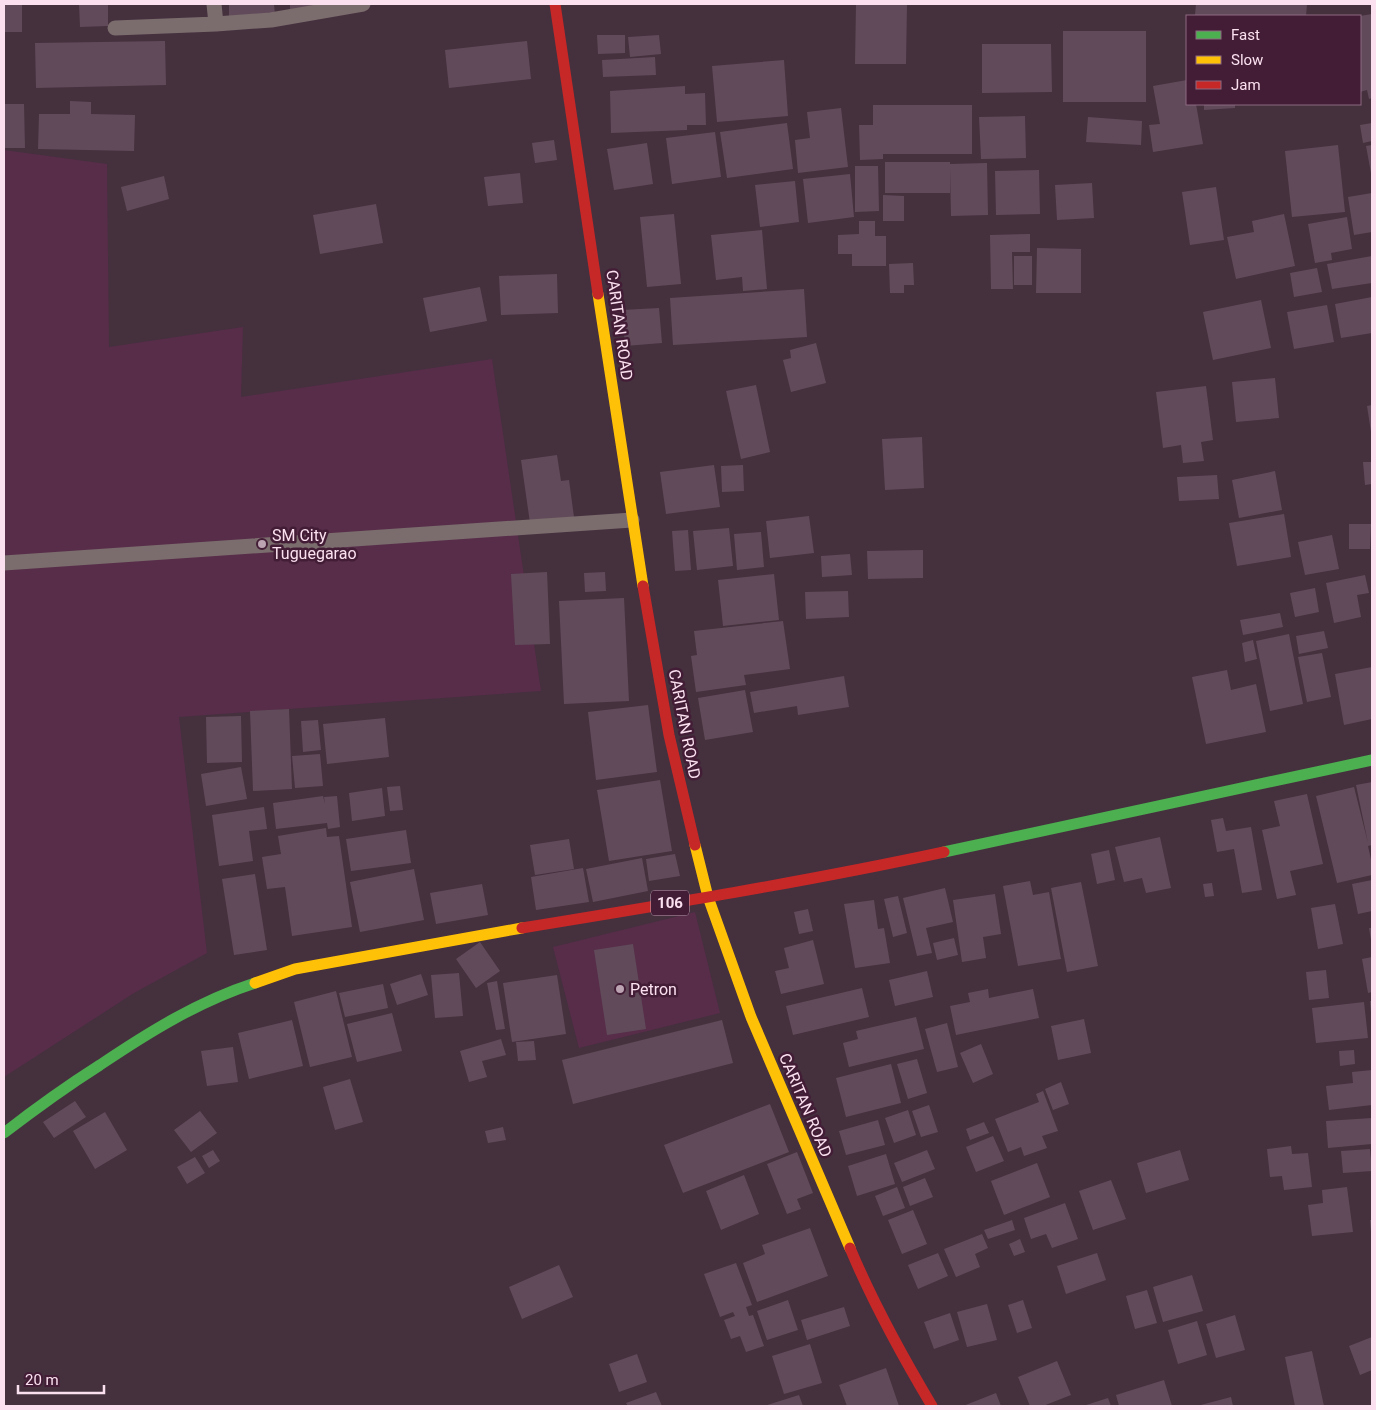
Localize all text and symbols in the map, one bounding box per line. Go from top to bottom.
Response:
legend [1186,15,1361,105]
text: Fast [1231,26,1260,44]
text: Slow [1231,51,1263,69]
text: Jam [1231,76,1261,94]
street label: CARITAN ROAD [602,269,637,381]
place label: SM City Tuguegarao [272,526,357,563]
marker: SM City Tuguegarao [256,538,268,550]
street label: CARITAN ROAD [665,668,704,781]
road number: 106 [651,890,689,916]
place label: Petron [630,980,677,999]
marker: Petron [614,983,626,995]
street label: CARITAN ROAD [775,1050,836,1160]
scale bar [18,1362,104,1394]
text: 20 m [25,1371,59,1389]

